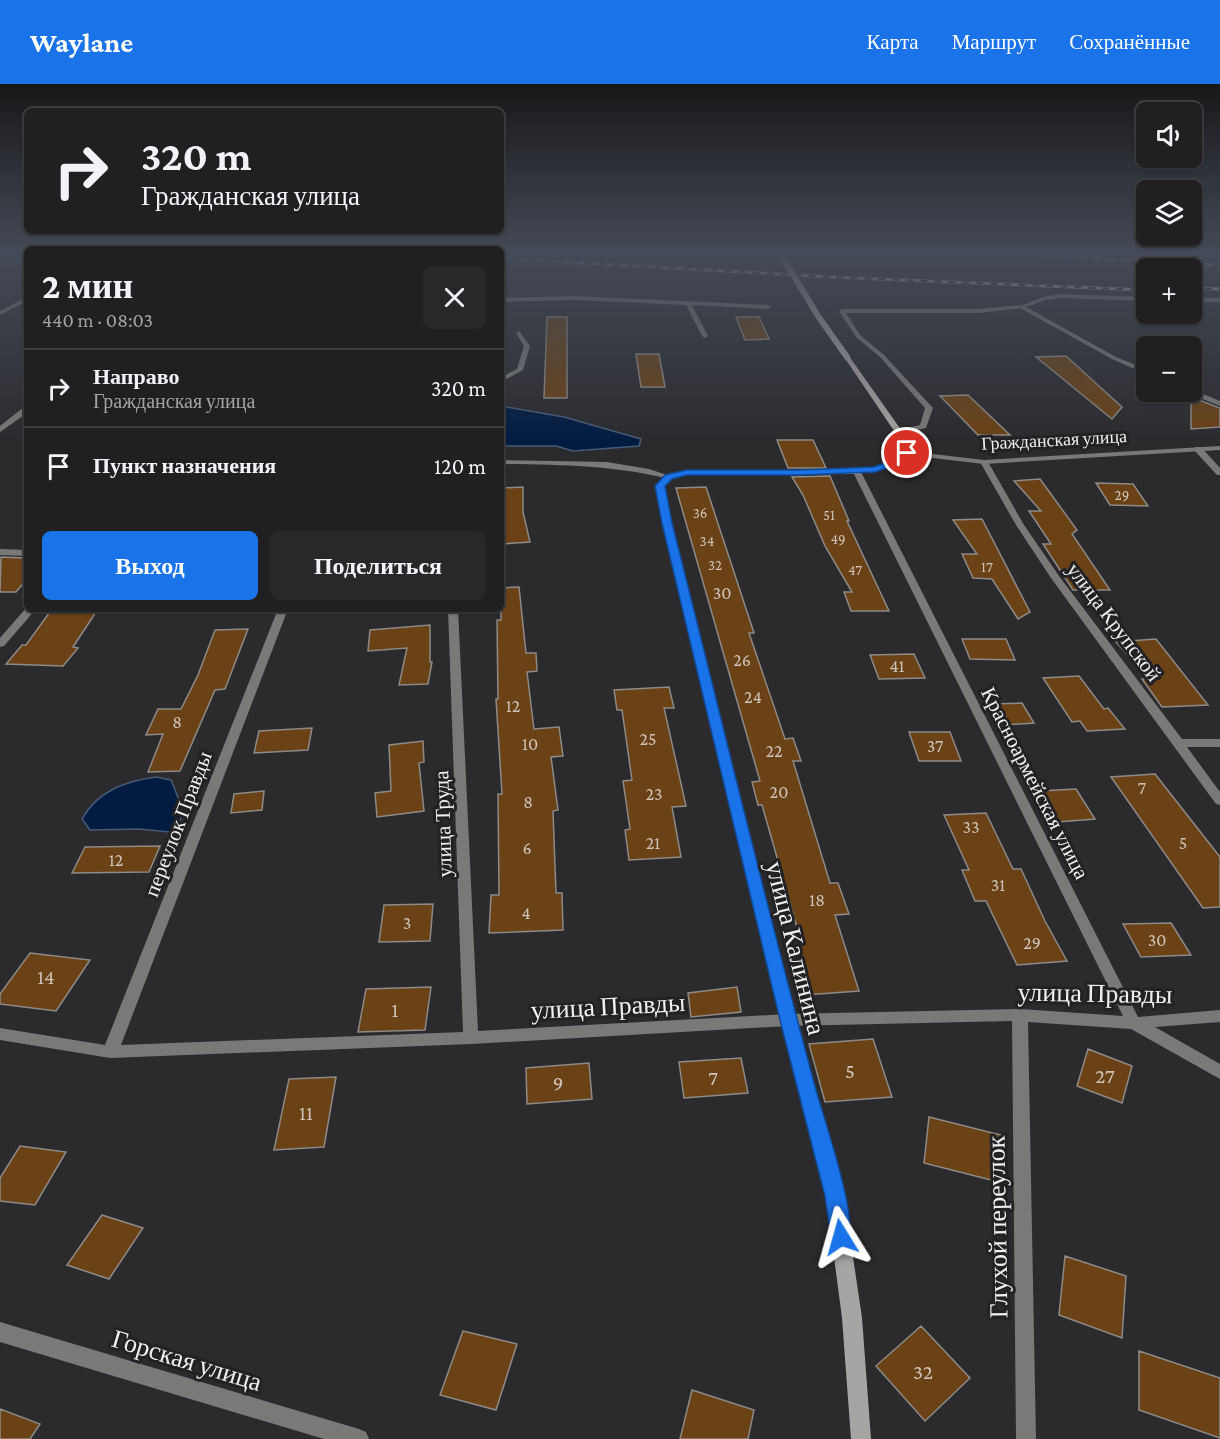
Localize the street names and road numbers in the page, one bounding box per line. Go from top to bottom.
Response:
street label: Гражданская улица [981,426,1127,454]
street label: улица Крупской [1062,558,1166,686]
street label: Красноармейская улица [976,683,1094,884]
street label: переулок Правды [139,748,217,900]
street label: улица Труда [429,769,457,878]
street label: улица Калинина [760,858,831,1038]
street label: улица Правды [1017,978,1173,1009]
street label: улица Правды [530,988,686,1025]
street label: Глухой переулок [981,1135,1014,1319]
street label: Горская улица [108,1324,266,1397]

